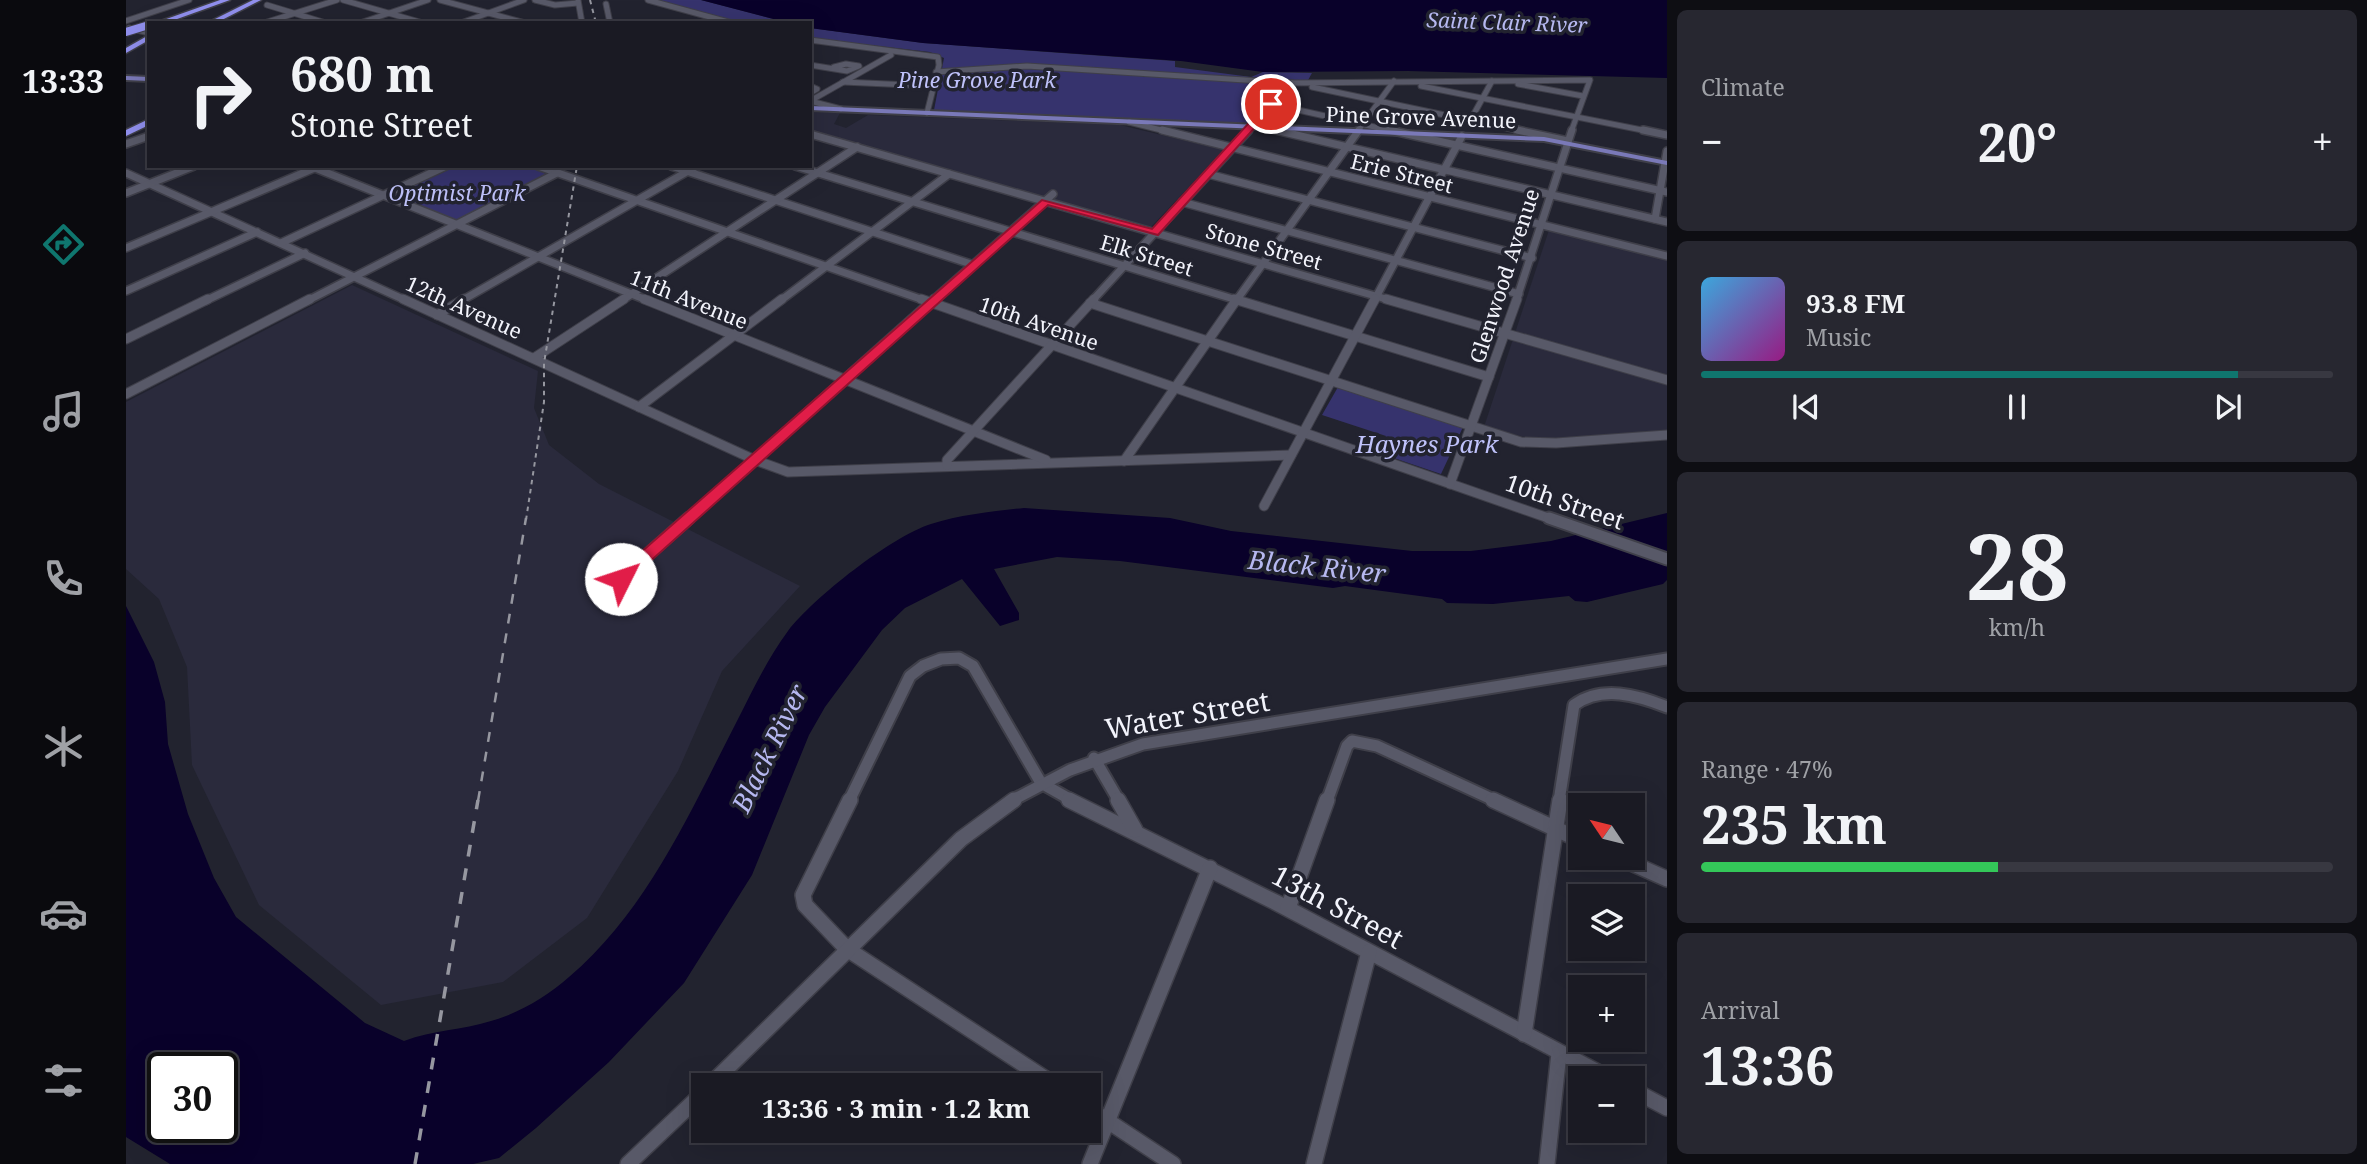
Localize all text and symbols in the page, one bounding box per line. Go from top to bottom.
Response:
water label: Saint Clair River [1426,5,1588,39]
text: 680 m [290,40,434,106]
icon: right [175,49,266,140]
text: 13:33 [22,59,104,102]
park label: Pine Grove Park [897,66,1057,94]
text: Climate [1701,71,1785,103]
pin [1241,74,1301,134]
icon: arrive [1252,85,1290,123]
street label: Pine Grove Avenue [1325,100,1517,134]
text: Stone Street [290,103,472,146]
text: 20° [1978,106,2057,177]
text: − [1701,115,1723,167]
text: + [2312,115,2333,167]
street label: Erie Street [1348,147,1456,199]
park label: Optimist Park [389,179,526,207]
street label: Glenwood Avenue [1463,185,1545,367]
street label: Stone Street [1203,216,1325,276]
icon: directions [39,220,88,269]
street label: Elk Street [1097,228,1197,282]
street label: 11th Avenue [626,263,752,335]
street label: 12th Avenue [401,269,527,345]
text: 93.8 FM [1806,285,1905,321]
street label: 10th Avenue [975,289,1103,357]
text: Music [1806,321,1871,353]
icon: music [39,387,88,436]
icon: previous [1787,388,1825,426]
icon: pause [1998,388,2036,426]
icon: next [2209,388,2247,426]
park label: Haynes Park [1355,427,1500,460]
street label: 10th Street [1501,465,1629,537]
text: 28 [1966,503,2068,627]
water label: Black River [1245,541,1388,591]
position arrow [584,542,658,616]
icon: phone [39,554,88,603]
text: km/h [1989,611,2045,643]
water label: Black River [722,677,816,819]
street label: Water Street [1102,681,1272,747]
icon: climate [39,722,88,771]
text: Range · 47% [1701,753,1833,785]
text: 235 km [1701,788,1887,859]
north arrow [1568,793,1645,870]
map controls [1568,793,1645,1143]
street label: 13th Street [1265,855,1411,957]
button: layers [1568,884,1645,961]
icon: car [39,889,88,938]
button: + [1568,975,1645,1052]
text: Arrival [1701,994,1780,1026]
text: 13:36 [1701,1029,1834,1100]
speed limit sign: 30 [147,1052,238,1143]
icon: filters [39,1056,88,1105]
button: − [1568,1066,1645,1143]
text: 13:36 · 3 min · 1.2 km [762,1090,1030,1126]

